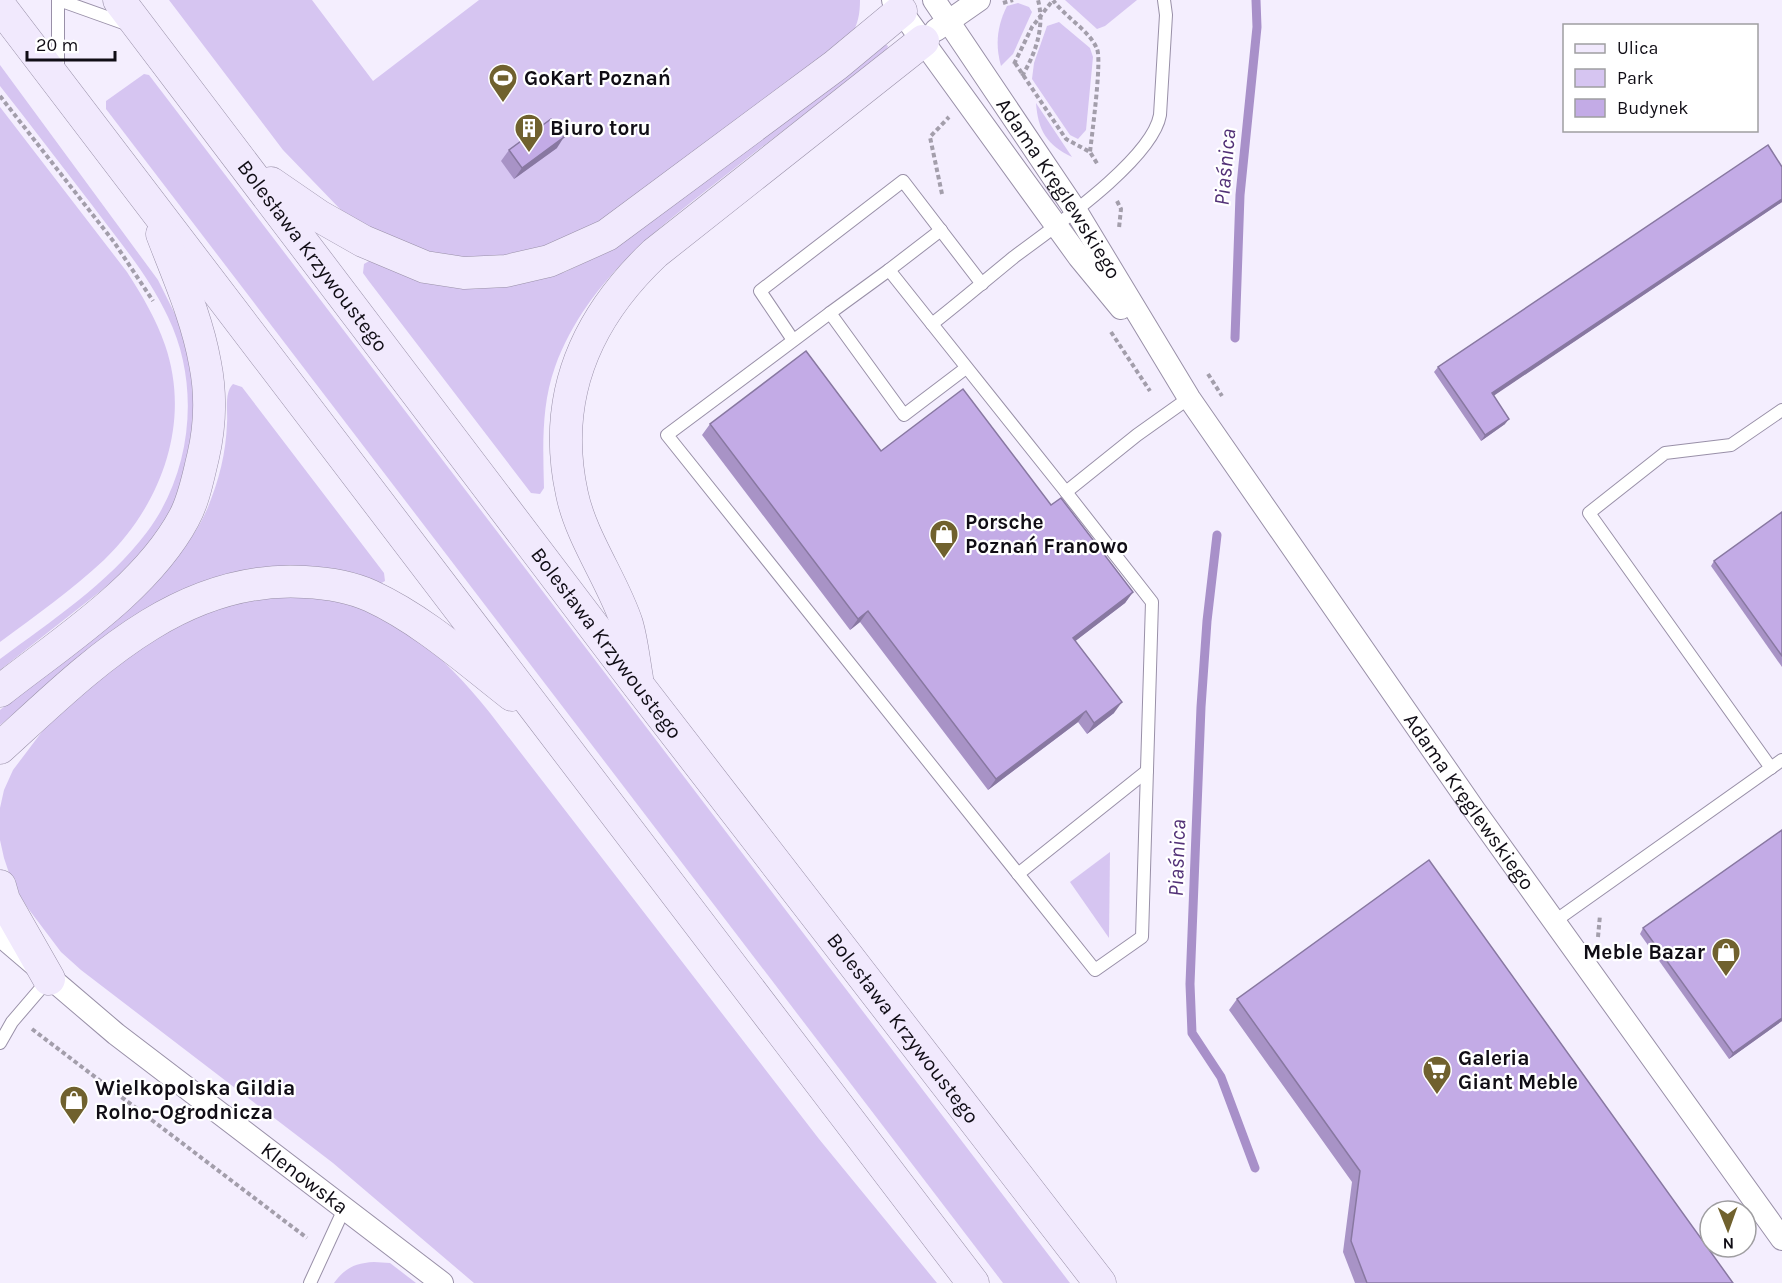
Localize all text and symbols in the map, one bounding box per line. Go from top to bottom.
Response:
scale bar [27,24,116,62]
legend [1563,24,1758,132]
text: 20 m [36,34,78,56]
text: Ulica [1617,37,1658,59]
sports icon: GoKart Poznań [487,62,519,104]
place label: GoKart Poznań [524,66,671,90]
text: Park [1617,67,1654,89]
street label: Adama Kręglewskiego [991,93,1126,283]
text: Budynek [1617,97,1688,119]
building icon: Biuro toru [513,112,545,154]
place label: Biuro toru [550,116,651,140]
water label: Piaśnica [1209,127,1241,207]
street label: Bolesława Krzywoustego [233,155,393,356]
place label: Porsche Poznań Franowo [965,510,1128,558]
shop icon: Porsche Poznań Franowo [928,518,960,560]
street label: Bolesława Krzywoustego [526,543,687,744]
street label: Adama Kręglewskiego [1399,708,1540,894]
water label: Piaśnica [1163,819,1191,897]
street label: Bolesława Krzywoustego [822,928,984,1128]
shop icon: Meble Bazar [1710,936,1742,978]
place label: Meble Bazar [1583,940,1706,964]
place label: Galeria Giant Meble [1458,1046,1578,1094]
supermarket icon: Galeria Giant Meble [1421,1054,1453,1096]
place label: Wielkopolska Gildia Rolno-Ogrodnicza [95,1076,295,1124]
shop icon: Wielkopolska Gildia Rolno-Ogrodnicza [58,1084,90,1126]
street label: Klenowska [256,1137,353,1219]
north arrow [1698,1199,1758,1259]
text: N [1722,1234,1734,1253]

